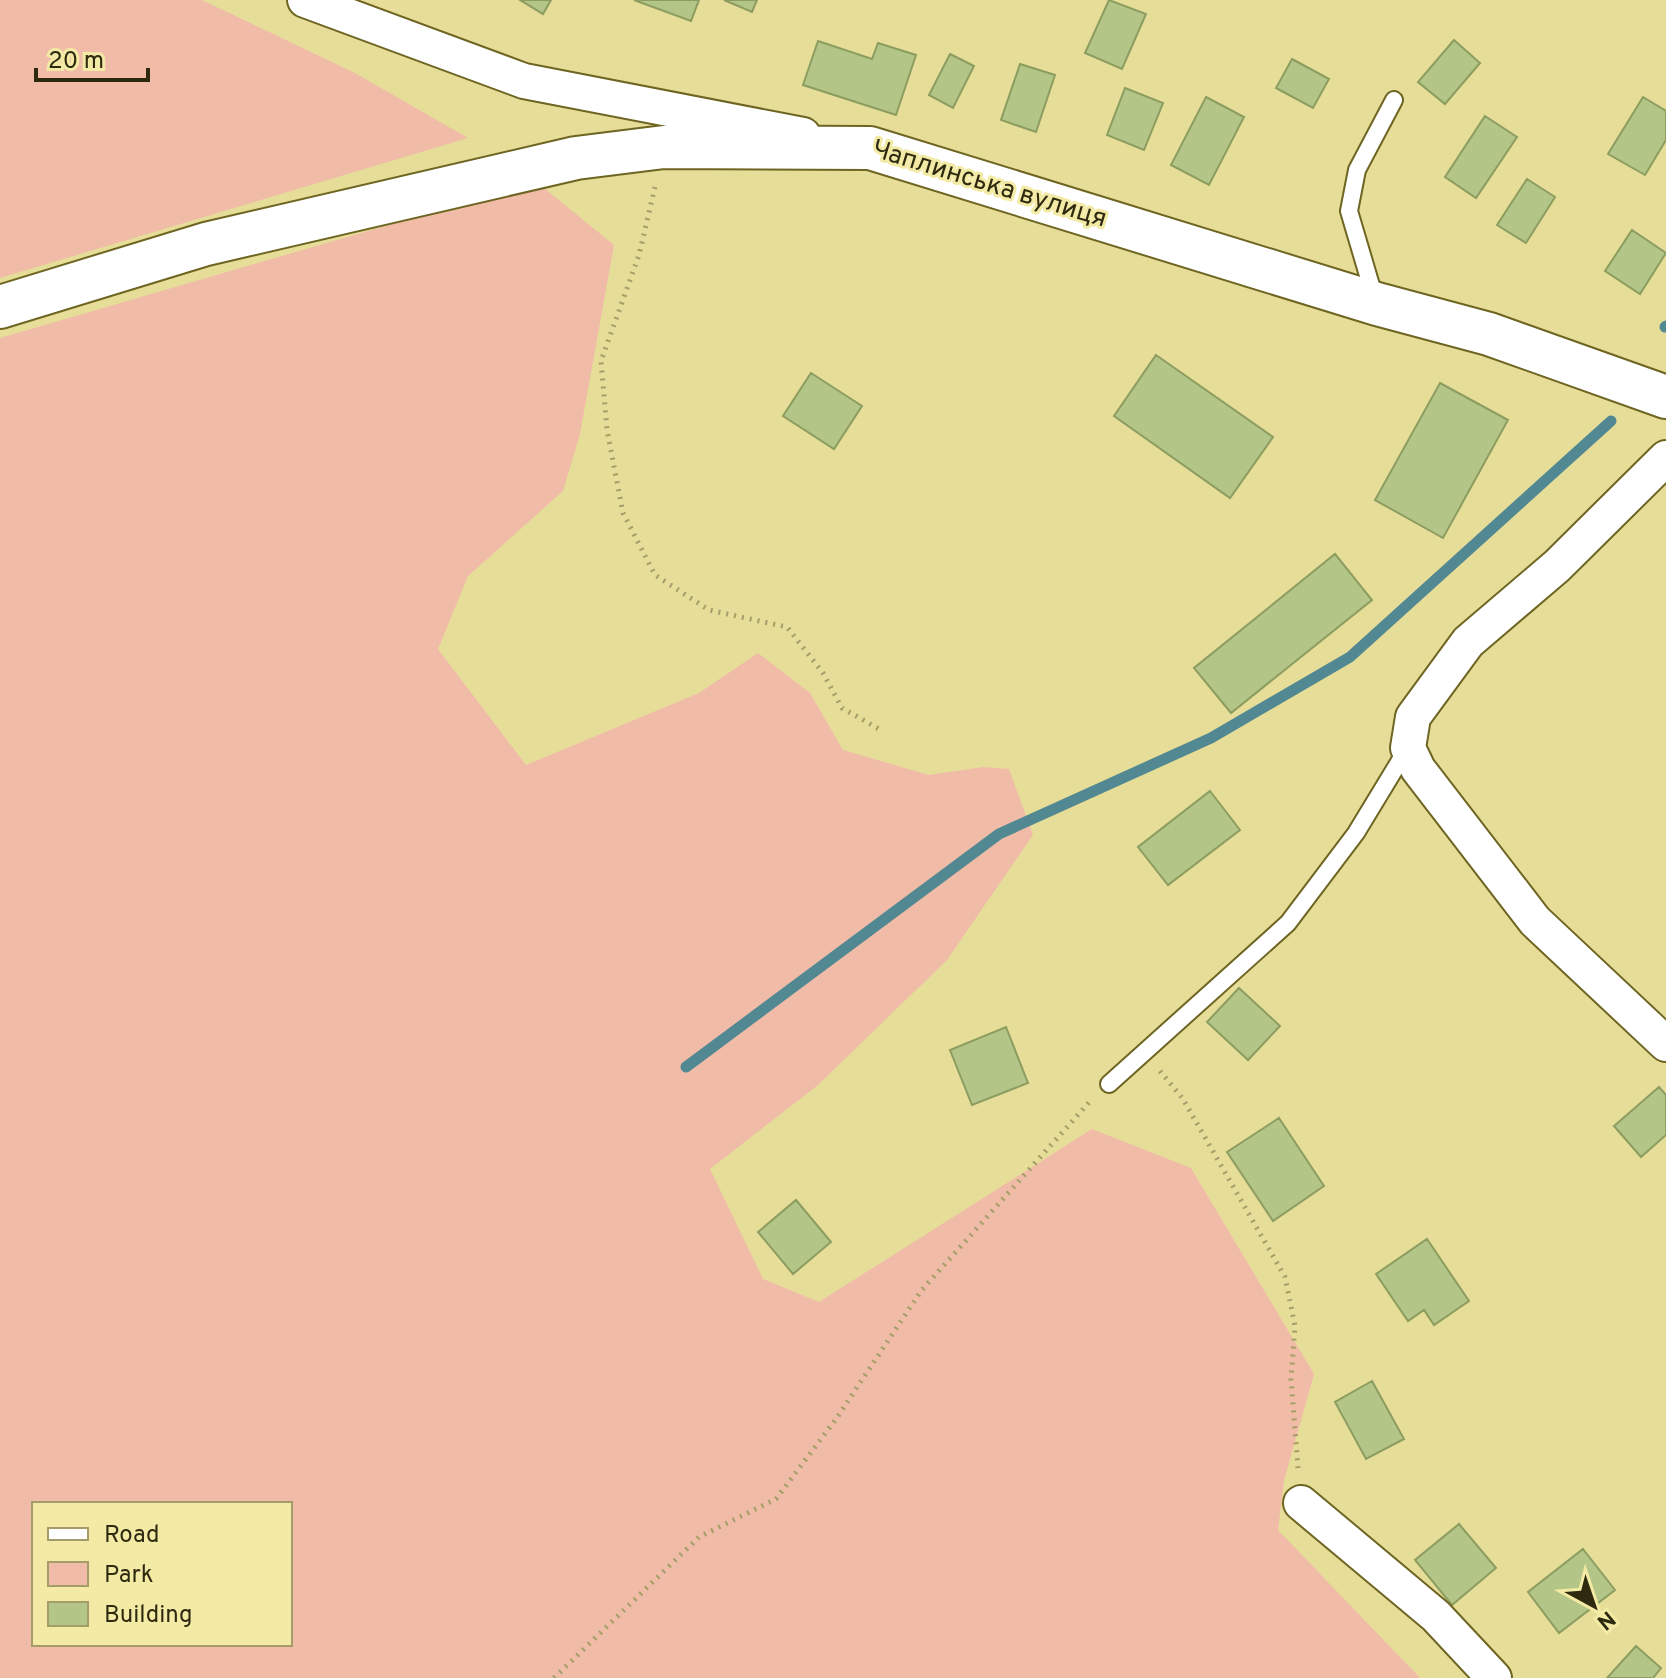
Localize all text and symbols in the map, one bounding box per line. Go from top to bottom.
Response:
scale bar [36,32,148,82]
text: 20 m [48,47,104,77]
street label: Чаплинська вулиця [868,134,1110,236]
legend [32,1502,292,1646]
text: Road [104,1521,160,1551]
text: Park [104,1561,154,1591]
north arrow [1554,1566,1634,1646]
text: Building [104,1601,193,1631]
text: N [1591,1604,1620,1635]

